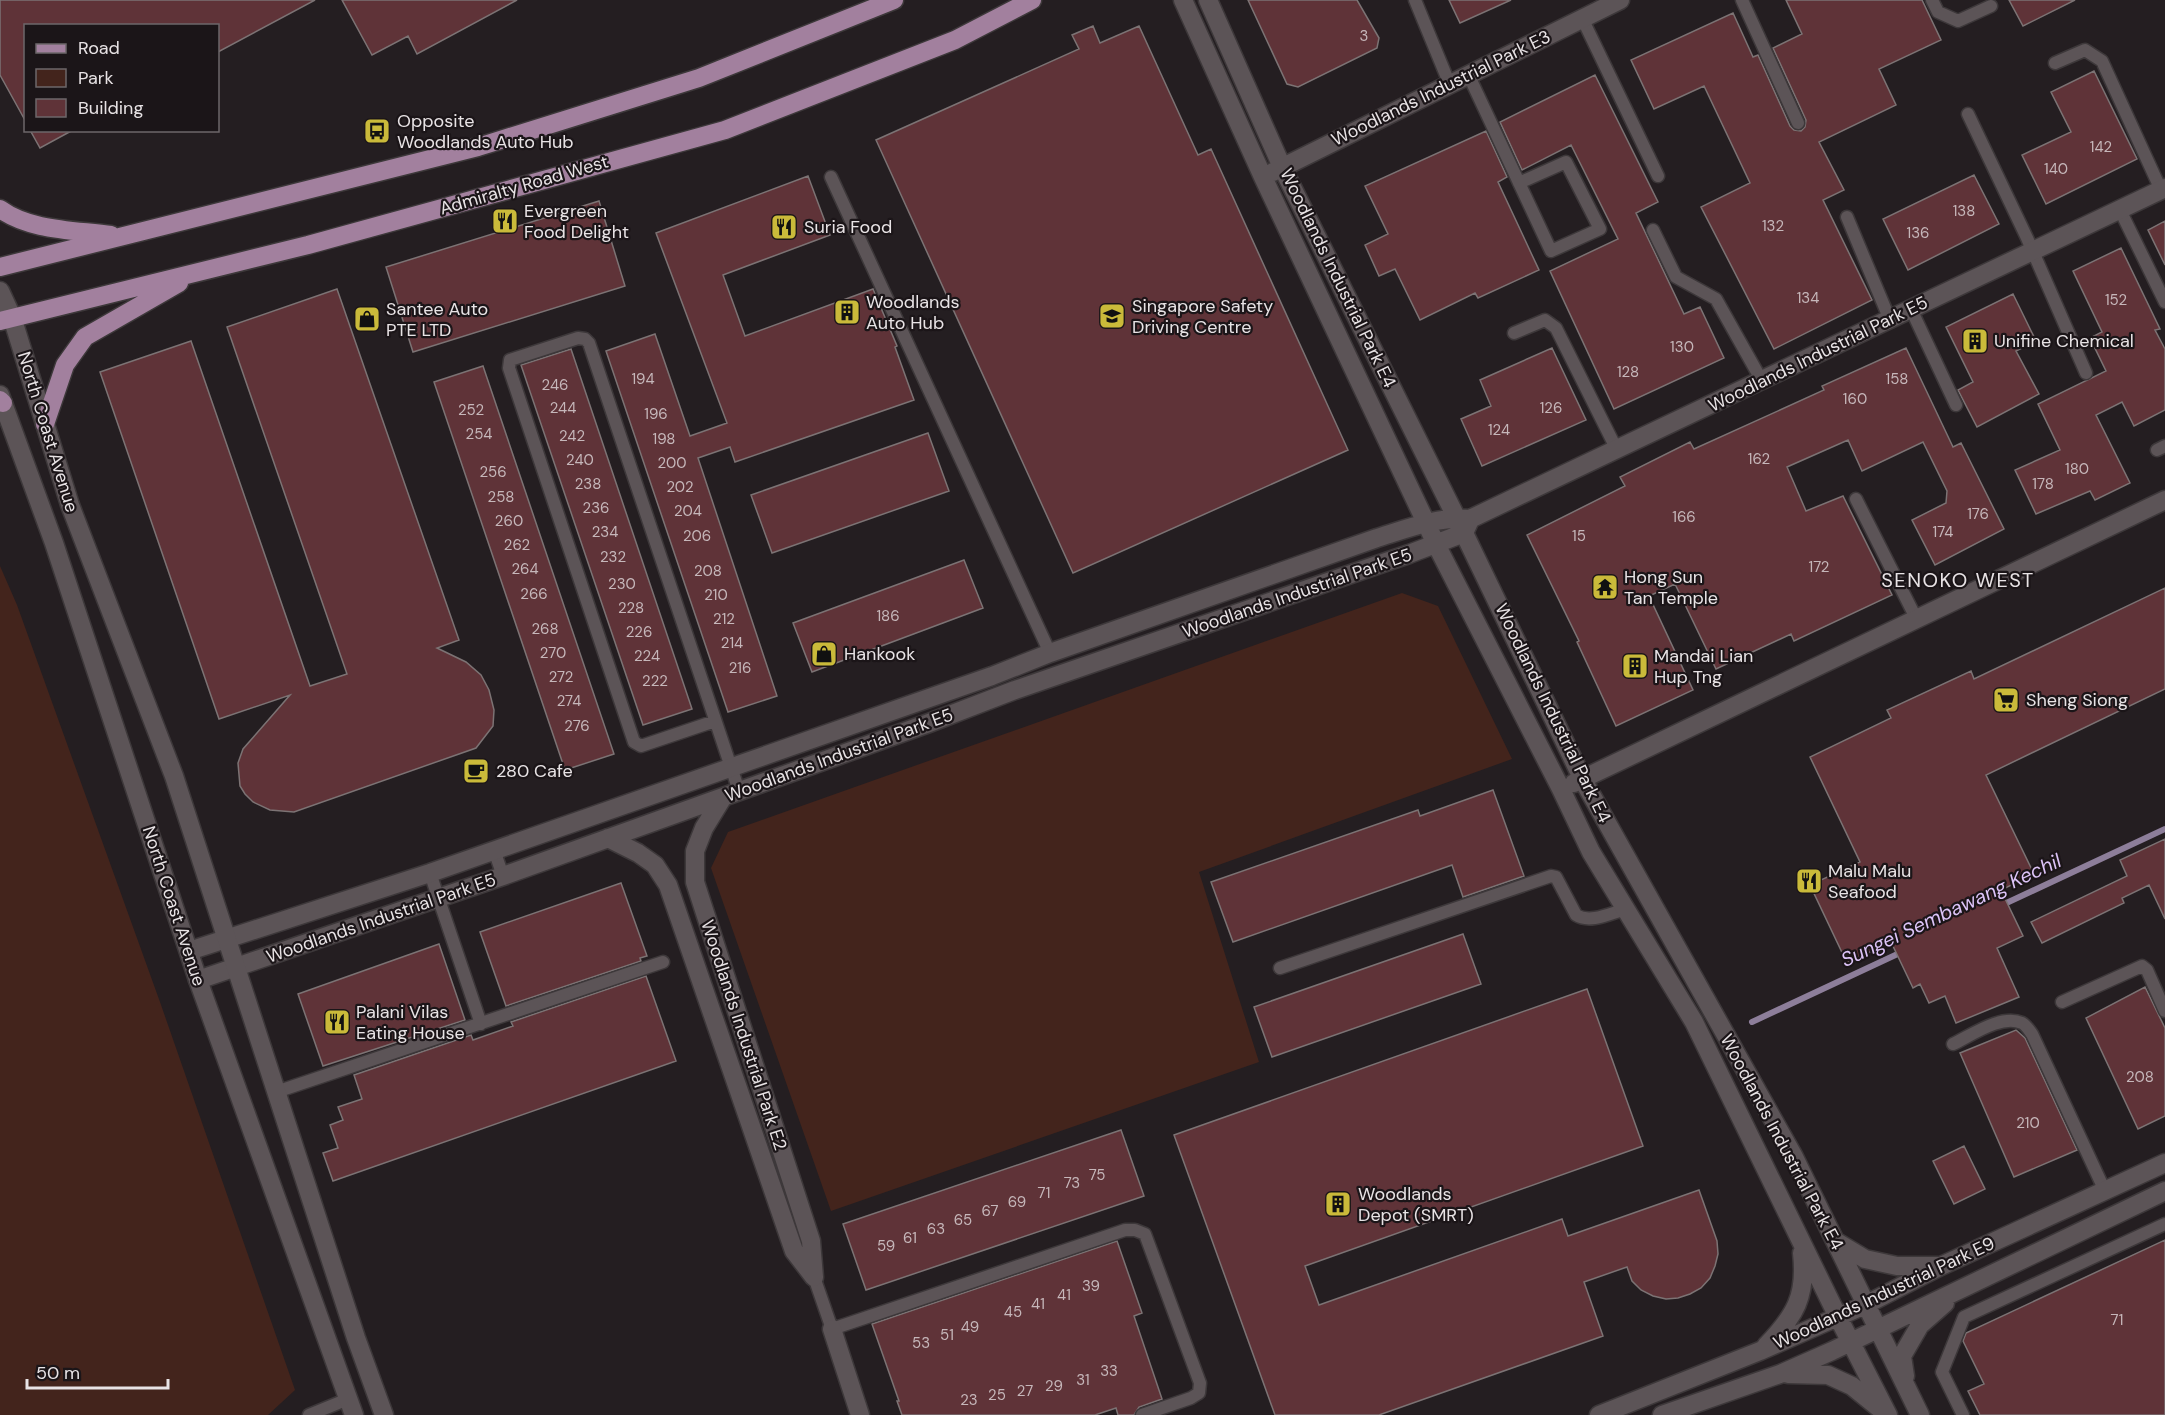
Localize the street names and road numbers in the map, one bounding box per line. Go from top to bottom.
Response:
street label: Woodlands Industrial Park E3 [1327,24,1555,152]
street label: Admiralty Road West [437,149,611,221]
street label: Woodlands Industrial Park E4 [1274,164,1402,392]
street label: Woodlands Industrial Park E5 [1704,290,1932,418]
street label: North Coast Avenue [12,349,84,515]
street label: Woodlands Industrial Park E5 [1179,542,1415,644]
street label: Woodlands Industrial Park E4 [1489,599,1617,827]
street label: Woodlands Industrial Park E5 [722,702,956,808]
street label: North Coast Avenue [137,823,211,989]
street label: Woodlands Industrial Park E5 [263,867,499,969]
street label: Woodlands Industrial Park E2 [695,917,793,1153]
street label: Woodlands Industrial Park E4 [1715,1030,1849,1254]
street label: Woodlands Industrial Park E9 [1769,1231,1999,1355]

